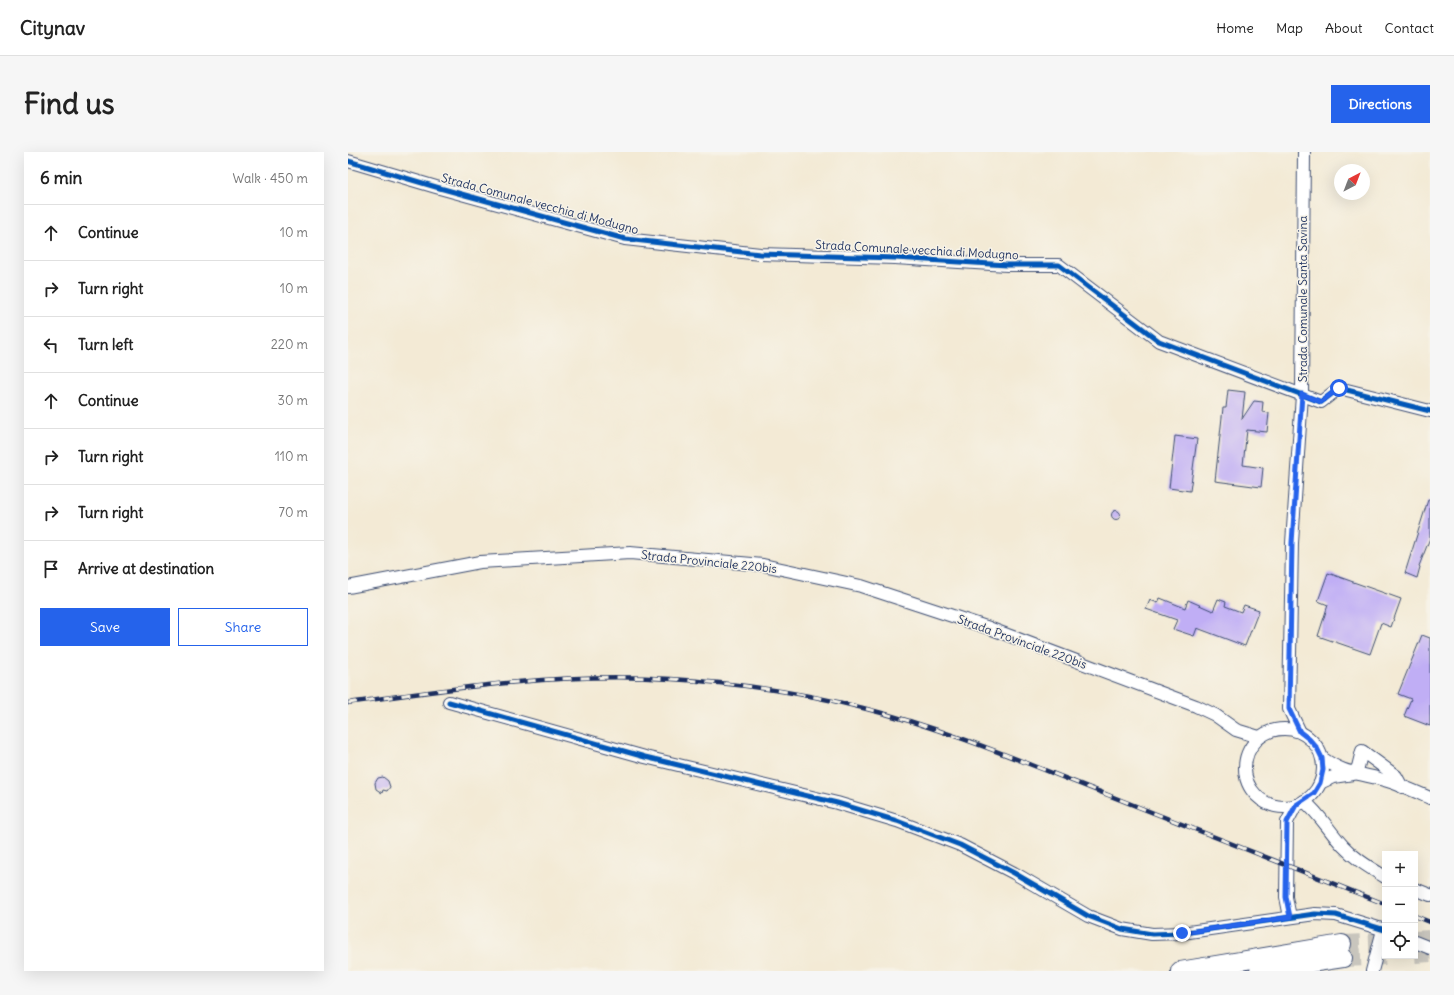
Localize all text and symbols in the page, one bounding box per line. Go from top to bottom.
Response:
text: Citynav [20,16,85,40]
text: Home [1216,19,1254,37]
text: Map [1276,19,1303,37]
text: About [1325,19,1363,37]
text: Contact [1385,19,1434,37]
button: Directions [1331,85,1430,123]
text: Find us [24,86,115,122]
north arrow [1334,164,1370,200]
text: 6 min [40,167,82,189]
text: Walk · 450 m [233,170,308,187]
street label: Strada Comunale vecchia di Modugno [440,170,641,237]
street label: Strada Comunale Santa Savina [1295,216,1310,382]
icon: ahead [40,222,62,244]
text: Continue [78,223,139,242]
text: 10 m [280,224,308,241]
street label: Strada Comunale vecchia di Modugno [815,237,1019,262]
icon: right [40,278,62,300]
text: Turn right [78,279,143,298]
text: 10 m [280,280,308,297]
icon: left [40,334,62,356]
text: Turn left [78,335,133,354]
text: 220 m [271,336,308,353]
route start [1330,379,1348,397]
icon: ahead [40,390,62,412]
text: Continue [78,391,139,410]
text: 30 m [278,392,308,409]
icon: right [40,446,62,468]
text: Turn right [78,447,143,466]
text: 110 m [275,448,308,465]
icon: right [40,502,62,524]
text: Turn right [78,503,143,522]
text: 70 m [279,504,308,521]
street label: Strada Provinciale 220bis [640,547,778,576]
icon: arrive [40,558,62,580]
text: Arrive at destination [78,559,214,578]
button: Save [40,608,170,646]
button: Share [178,608,308,646]
street label: Strada Provinciale 220bis [955,611,1089,672]
map controls [1382,851,1418,959]
button: + [1382,851,1418,887]
button: − [1382,887,1418,923]
button: locate [1382,923,1418,959]
route end [1173,924,1191,942]

